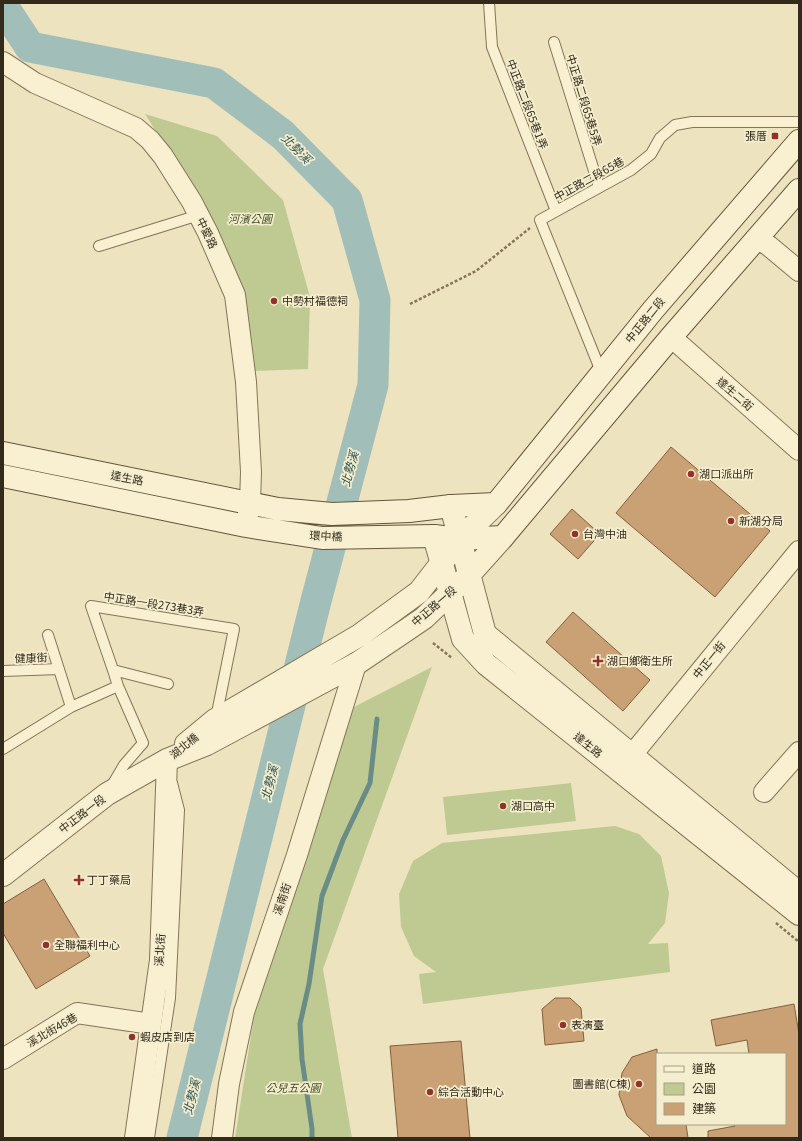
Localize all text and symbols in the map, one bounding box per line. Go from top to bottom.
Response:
street label: 中正路二段65巷5弄 [563,52,607,148]
street label: 中正路二段65巷1弄 [503,56,552,151]
place label: 張厝 [745,127,767,143]
water label: 北勢溪 [278,129,317,168]
marker: 張厝 [770,131,780,141]
street label: 中正路二段65巷 [550,152,627,204]
park label: 河濱公園 [228,210,274,226]
street label: 中愛路 [193,214,222,251]
place label: 中勢村福德祠 [282,292,348,308]
street label: 中正路二段 [621,293,668,346]
marker: 中勢村福德祠 [269,296,279,306]
street label: 達生二街 [714,373,758,414]
water label: 北勢溪 [336,447,362,488]
place label: 湖口派出所 [699,465,754,481]
street label: 達生路 [109,466,145,488]
marker: 湖口派出所 [686,469,696,479]
place label: 新湖分局 [739,512,783,528]
marker: 新湖分局 [726,516,736,526]
place label: 台灣中油 [583,525,627,541]
street label: 環中橋 [309,526,343,544]
marker: 台灣中油 [570,529,580,539]
street label: 中正路一段 [407,581,459,629]
street label: 中正路一段273巷3弄 [103,587,205,619]
street label: 中正一街 [688,637,728,682]
street label: 健康街 [14,648,48,666]
place label: 湖口鄉衛生所 [607,652,673,668]
marker: 湖口鄉衛生所 [592,655,604,667]
street label: 達生路 [571,728,606,761]
street label: 湖北橋 [166,729,201,762]
water label: 北勢溪 [256,761,282,802]
street label: 中正路一段 [55,790,108,836]
place label: 湖口高中 [511,797,555,813]
marker: 湖口高中 [498,801,508,811]
place label: 丁丁藥局 [87,871,131,887]
marker: 丁丁藥局 [74,875,84,885]
street label: 溪南街 [268,880,294,917]
street label: 溪北街 [150,933,168,967]
place label: 全聯福利中心 [54,936,120,952]
marker: 全聯福利中心 [41,940,51,950]
street label: 溪北街46巷 [23,1008,80,1050]
place label: 表演臺 [571,1016,604,1032]
marker: 表演臺 [558,1020,568,1030]
place label: 蝦皮店到店 [140,1028,195,1044]
marker: 蝦皮店到店 [127,1032,137,1042]
legend [656,1053,786,1125]
text: 道路 [692,1059,716,1076]
water label: 北勢溪 [178,1075,204,1116]
place label: 圖書館(C棟) [573,1075,631,1091]
park label: 公兒五公園 [266,1079,322,1095]
marker: 圖書館(C棟) [634,1079,644,1089]
text: 公園 [692,1079,716,1096]
place label: 綜合活動中心 [438,1083,504,1099]
marker: 綜合活動中心 [425,1087,435,1097]
text: 建築 [692,1099,716,1116]

